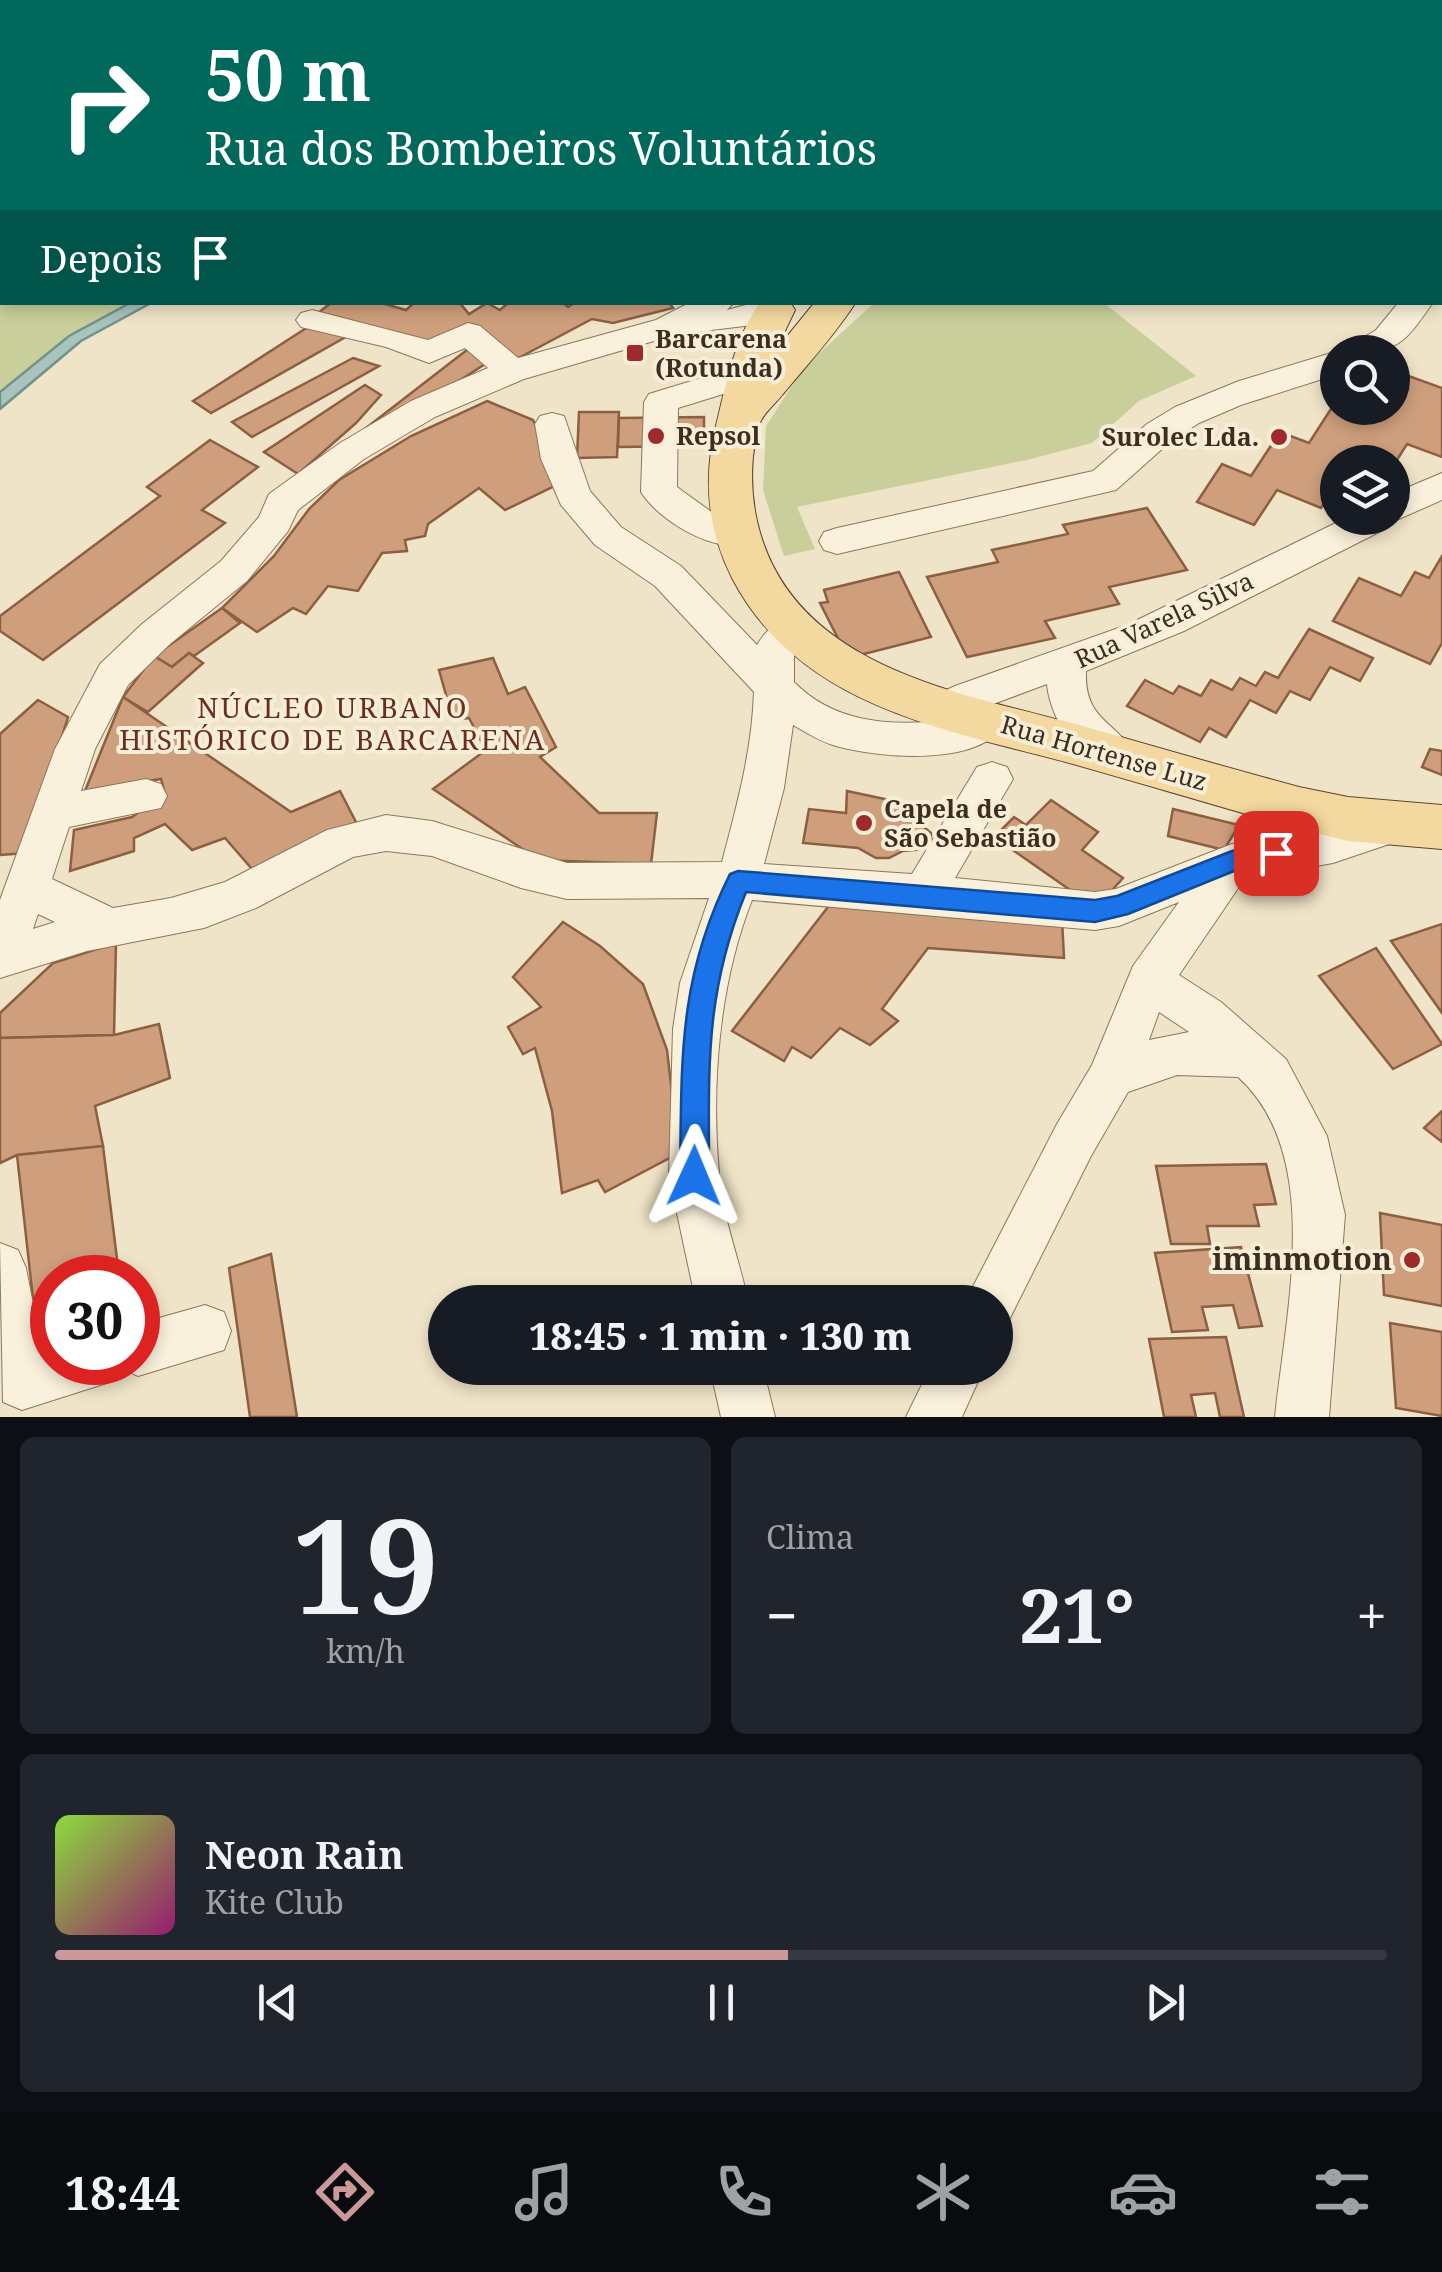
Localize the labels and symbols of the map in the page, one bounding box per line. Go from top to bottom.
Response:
place label: Barcarena (Rotunda) [655,321,787,384]
marker: Barcarena (Rotunda) [624,342,646,364]
place label: Repsol [676,418,761,452]
place label: Surolec Lda. [1102,419,1259,453]
marker: Repsol [645,425,667,447]
marker: Surolec Lda. [1268,426,1290,448]
street label: Rua Varela Silva [1069,563,1259,675]
district label: NÚCLEO URBANO HISTÓRICO DE BARCARENA [119,688,547,758]
street label: Rua Hortense Luz [997,706,1211,798]
place label: Capela de São Sebastião [884,791,1057,854]
pin [1234,811,1319,896]
marker: Capela de São Sebastião [853,812,875,834]
position arrow [642,1124,746,1228]
place label: iminmotion [1212,1238,1392,1279]
marker: iminmotion [1401,1249,1423,1271]
speed limit sign: 30 [30,1255,160,1385]

